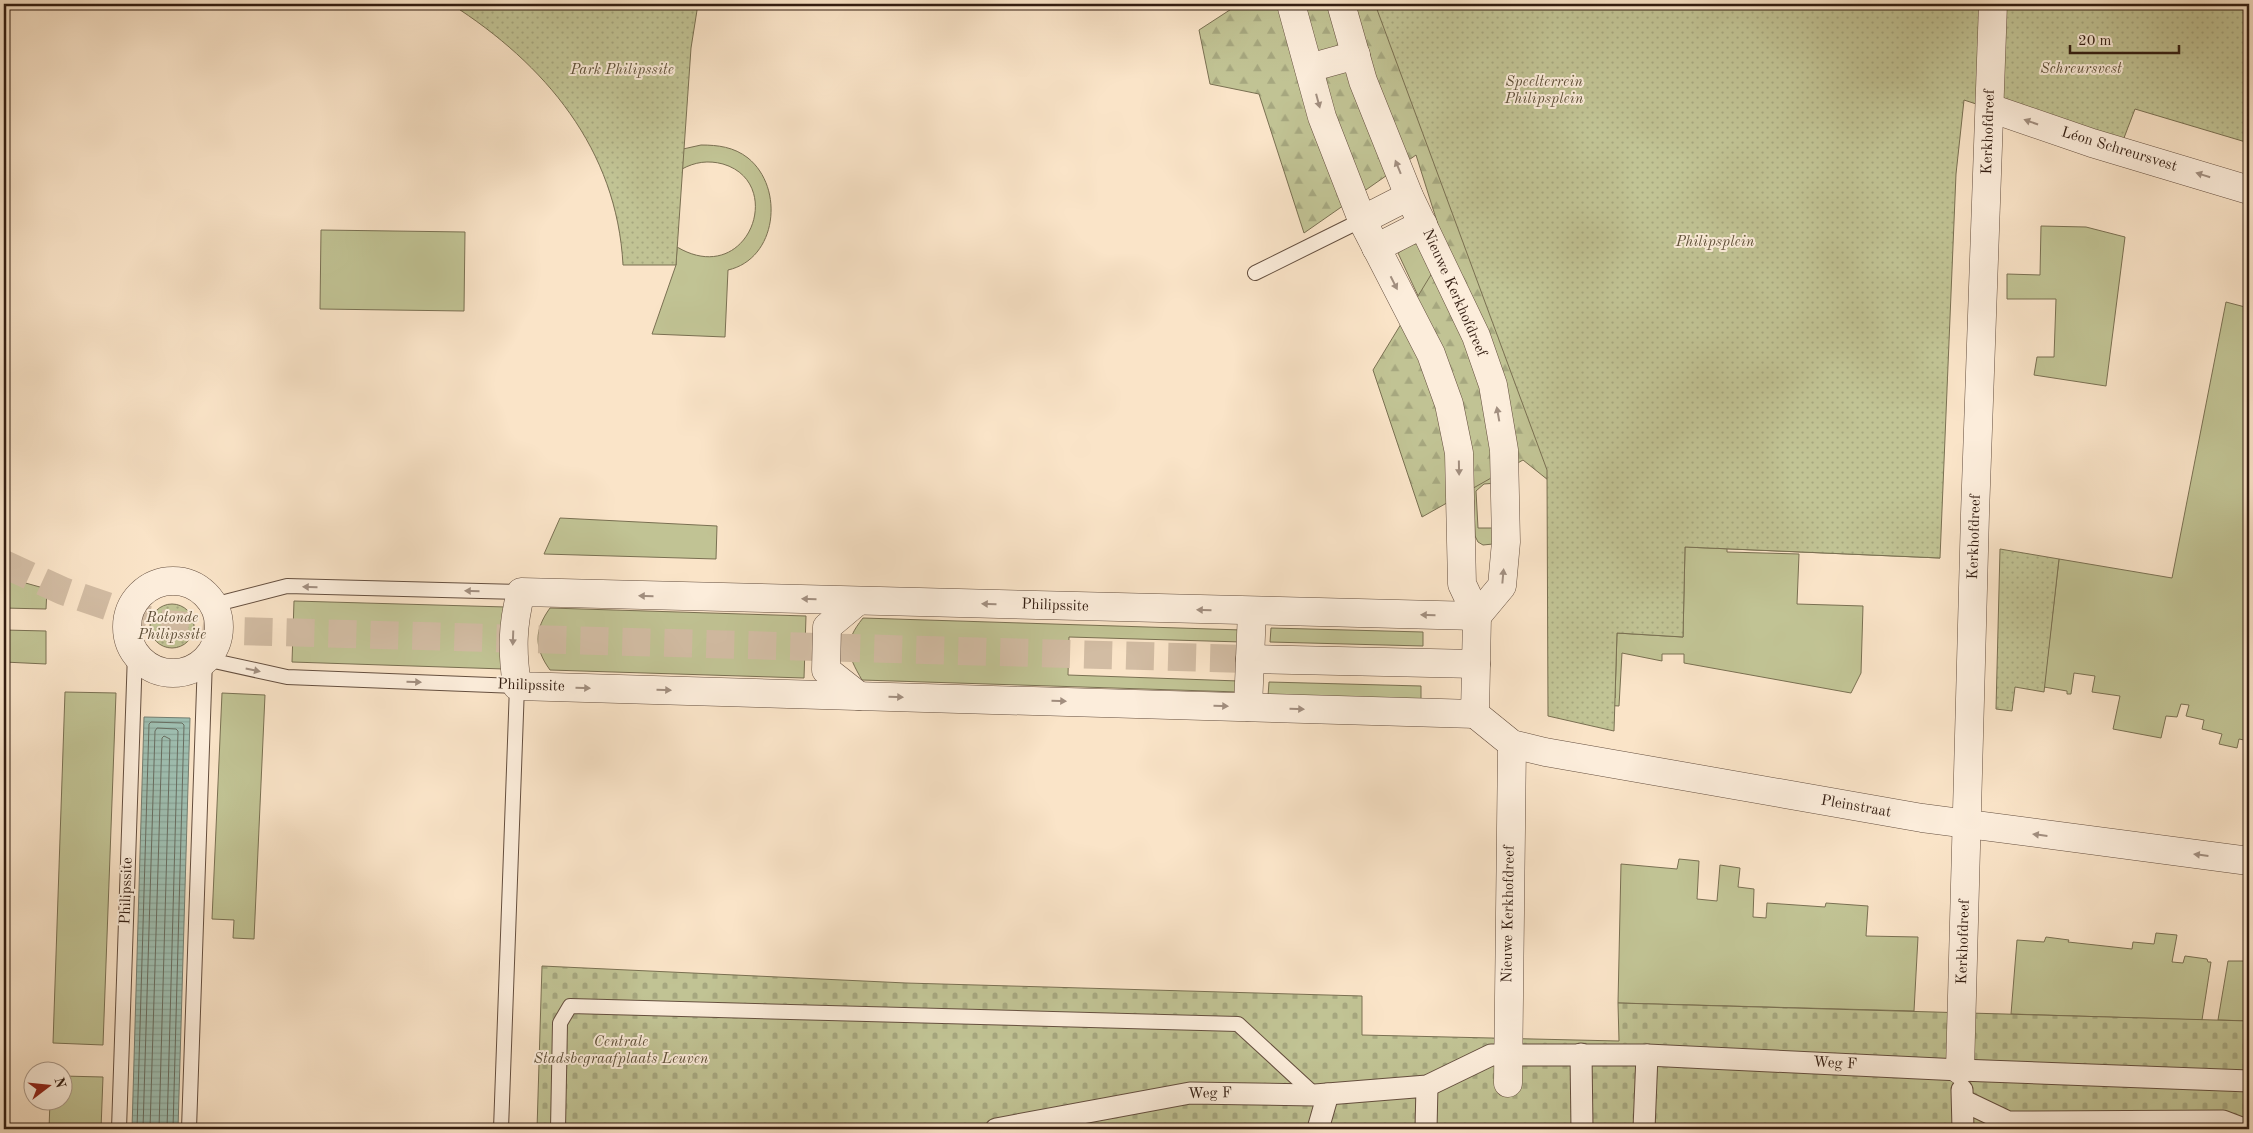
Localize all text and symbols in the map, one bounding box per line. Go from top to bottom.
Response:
scale bar [2070,22,2179,54]
text: 20 m [2078,34,2112,49]
park label: Schreursvest [2040,62,2122,77]
park label: Park Philipssite [569,63,674,78]
park label: Speelterrein Philipsplein [1504,75,1584,107]
street label: Kerkhofdreef [1980,88,1998,175]
one-way arrow [1314,94,1322,109]
one-way arrow [2023,118,2038,126]
street label: Léon Schreursvest [2059,125,2179,175]
one-way arrow [1394,160,1401,175]
one-way arrow [2195,171,2210,179]
street label: Nieuwe Kerkhofdreef [1419,227,1489,360]
park label: Philipsplein [1675,235,1755,250]
one-way arrow [1390,276,1398,290]
one-way arrow [1493,406,1501,422]
one-way arrow [1455,460,1463,476]
street label: Kerkhofdreef [1966,493,1984,580]
one-way arrow [1499,568,1507,584]
one-way arrow [301,583,317,591]
one-way arrow [464,586,480,594]
one-way arrow [638,591,654,599]
one-way arrow [800,595,816,603]
street label: Philipssite [1021,597,1089,615]
one-way arrow [980,600,996,608]
one-way arrow [1195,606,1211,614]
park label: Rotonde Philipssite [137,611,206,643]
one-way arrow [1420,611,1436,619]
one-way arrow [508,631,516,647]
one-way arrow [245,666,260,674]
street label: Philipssite [497,677,565,695]
one-way arrow [407,678,423,686]
one-way arrow [575,684,591,692]
one-way arrow [656,686,672,694]
one-way arrow [888,693,904,701]
one-way arrow [1051,698,1067,706]
one-way arrow [1213,703,1229,711]
one-way arrow [1289,705,1305,713]
street label: Pleinstraat [1820,793,1892,821]
one-way arrow [2031,830,2047,838]
street label: Nieuwe Kerkhofdreef [1500,844,1518,983]
one-way arrow [2193,851,2209,859]
street label: Philipssite [118,857,136,925]
street label: Kerkhofdreef [1955,898,1973,985]
park label: Centrale Stadsbegraafplaats Leuven [534,1035,709,1067]
street label: Weg F [1813,1055,1857,1073]
north arrow [22,1060,72,1110]
text: N [51,1076,68,1090]
street label: Weg F [1188,1086,1232,1102]

